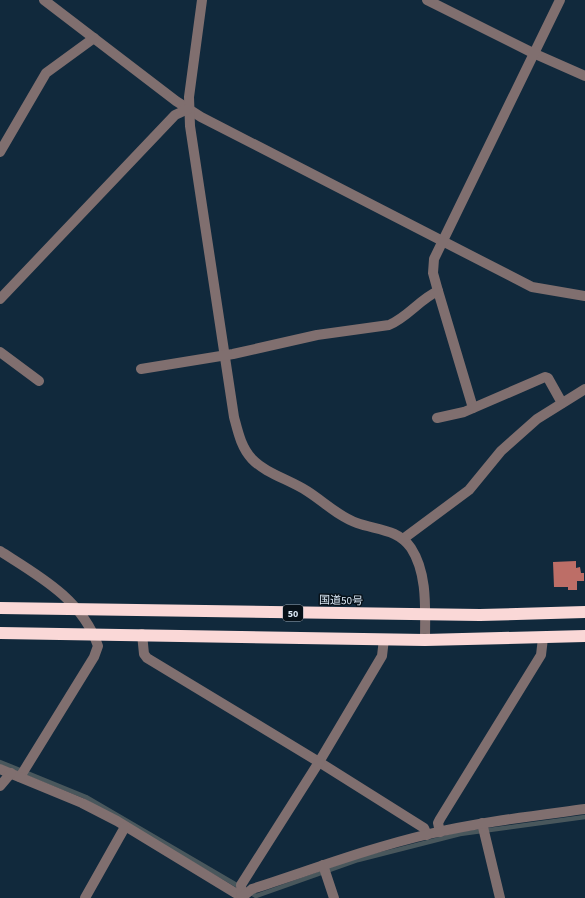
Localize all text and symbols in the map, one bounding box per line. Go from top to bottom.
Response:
street label: 国道50号 [319,593,363,608]
road number: 50 [283,605,303,621]

